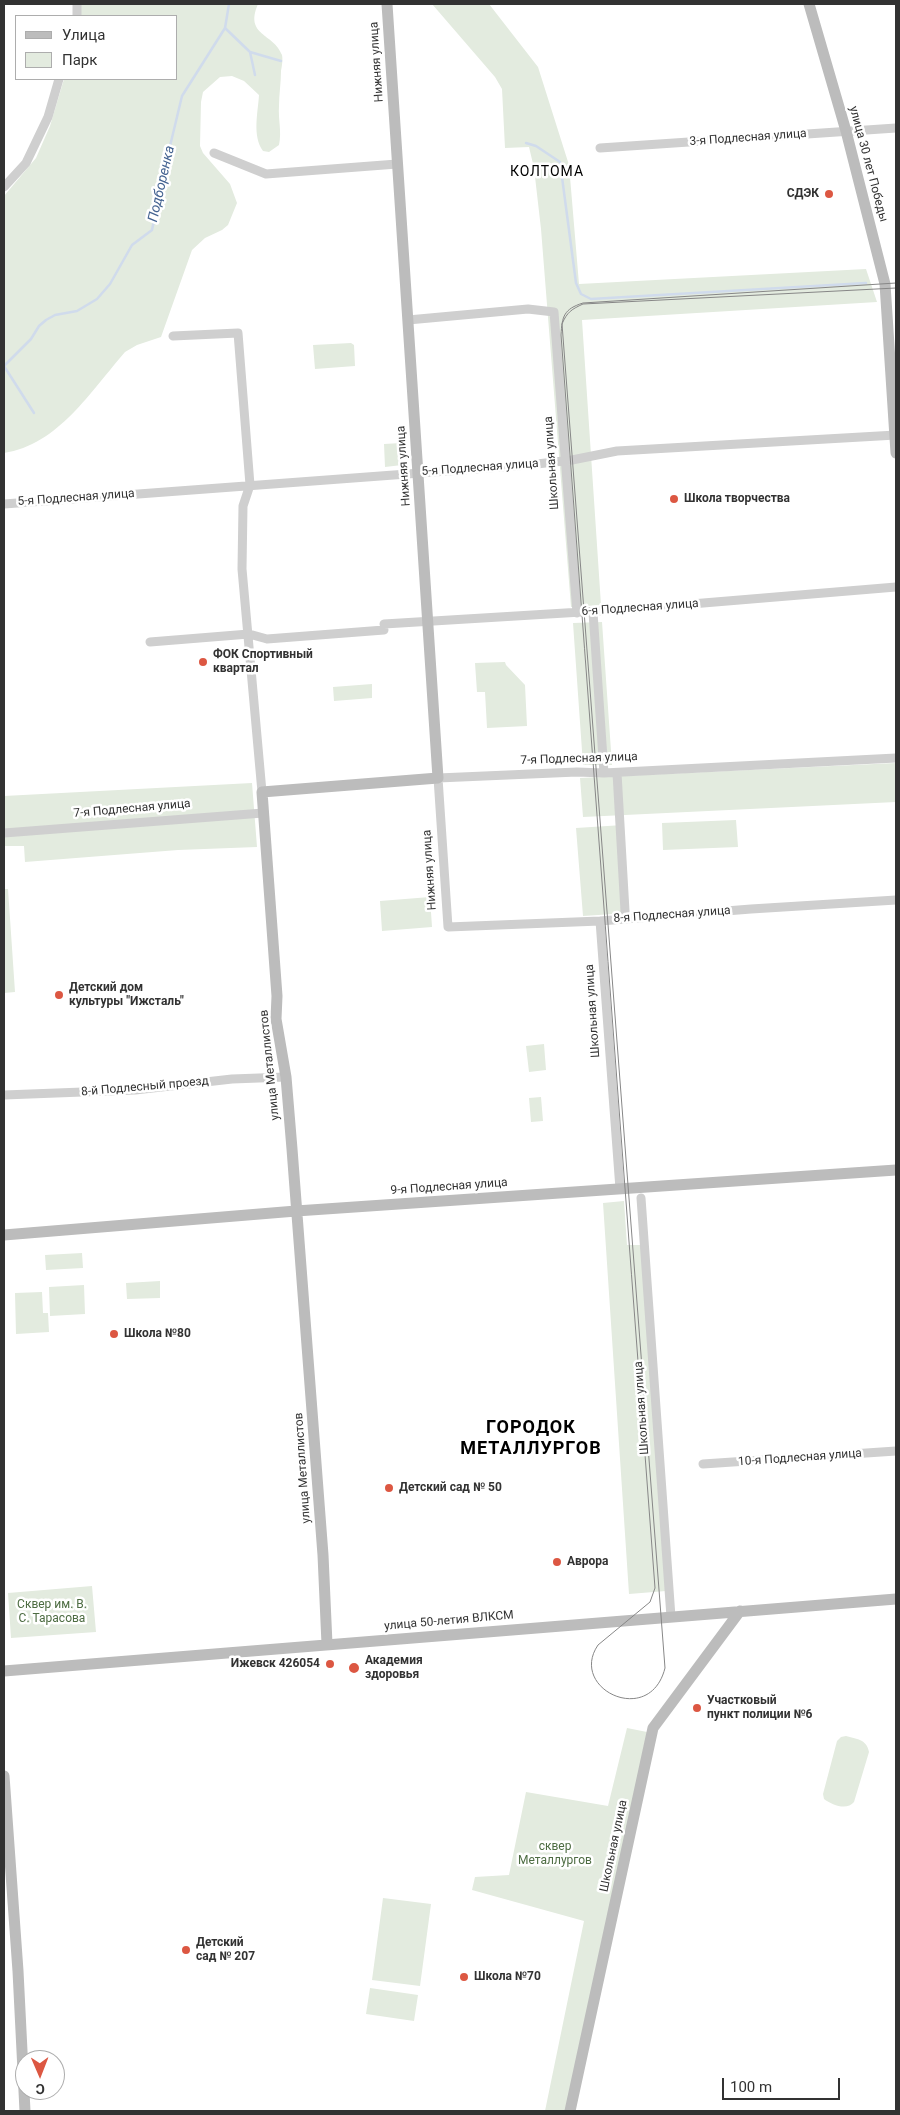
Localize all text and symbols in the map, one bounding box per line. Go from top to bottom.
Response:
legend [15,15,178,80]
street label: Нижняя улица [367,21,387,103]
text: Улица [62,26,105,44]
text: Парк [62,51,97,69]
street label: улица 30 лет Победы [846,105,890,223]
street label: 3-я Подлесная улица [689,127,807,149]
water label: Подборенка [145,144,179,224]
district label: КОЛТОМА [509,164,585,180]
place label: СДЭК [787,187,819,201]
marker: СДЭК [823,188,835,200]
street label: Школьная улица [542,416,562,510]
street label: Нижняя улица [394,425,414,507]
street label: 5-я Подлесная улица [421,457,539,479]
street label: 5-я Подлесная улица [17,487,135,509]
place label: Школа творчества [684,492,790,506]
marker: Школа творчества [668,493,680,505]
street label: 6-я Подлесная улица [581,597,699,619]
place label: ФОК Спортивный квартал [213,648,313,676]
marker: ФОК Спортивный квартал [197,656,209,668]
street label: 7-я Подлесная улица [520,750,638,768]
street label: 7-я Подлесная улица [73,797,191,821]
street label: Нижняя улица [420,829,440,911]
street label: 8-я Подлесная улица [613,904,731,926]
street label: Школьная улица [583,964,603,1058]
place label: Детский дом культуры "Ижсталь" [69,981,184,1009]
marker: Детский дом культуры "Ижсталь" [53,989,65,1001]
street label: улица Металлистов [257,1009,283,1121]
street label: 8-й Подлесный проезд [81,1074,209,1100]
street label: 9-я Подлесная улица [390,1176,508,1198]
place label: Школа №80 [124,1327,191,1341]
marker: Школа №80 [108,1328,120,1340]
street label: Школьная улица [632,1361,652,1455]
street label: улица Металлистов [292,1412,314,1524]
district label: ГОРОДОК МЕТАЛЛУРГОВ [459,1417,603,1460]
street label: 10-я Подлесная улица [738,1446,862,1470]
place label: Детский сад № 50 [399,1481,502,1495]
marker: Детский сад № 50 [383,1482,395,1494]
place label: Аврора [567,1555,609,1569]
marker: Аврора [551,1556,563,1568]
park label: Сквер им. В. С. Тарасова [17,1598,87,1626]
street label: улица 50-летия ВЛКСМ [384,1608,514,1634]
place label: Академия здоровья [365,1654,423,1682]
place label: Ижевск 426054 [231,1657,320,1671]
marker: Ижевск 426054 [324,1658,336,1670]
marker: Академия здоровья [347,1661,361,1675]
place label: Участковый пункт полиции №6 [707,1694,812,1722]
marker: Участковый пункт полиции №6 [691,1702,703,1714]
street label: Школьная улица [597,1799,631,1893]
park label: сквер Металлургов [518,1840,592,1868]
place label: Детский сад № 207 [196,1936,255,1964]
marker: Детский сад № 207 [180,1944,192,1956]
place label: Школа №70 [474,1970,541,1984]
marker: Школа №70 [458,1971,470,1983]
north arrow [15,2050,65,2100]
scale bar [725,2068,842,2100]
text: 100 m [730,2078,772,2096]
text: С [36,2081,45,2097]

